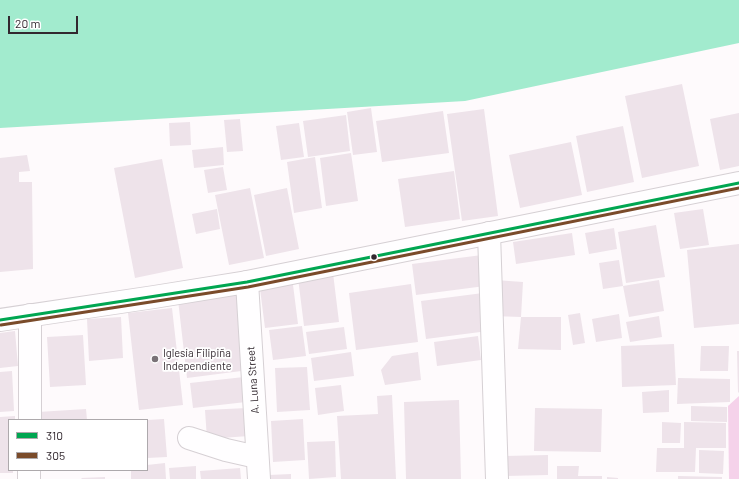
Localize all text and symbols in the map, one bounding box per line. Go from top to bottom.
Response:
scale bar [10,8,80,34]
text: 20 m [15,16,41,30]
unlabelled marker [369,252,379,262]
place label: Iglesia Filipiña Independiente [163,346,232,372]
street label: A. Luna Street [244,346,262,414]
marker: Iglesia Filipiña Independiente [150,354,160,364]
legend [8,419,148,471]
text: 310 [46,428,63,442]
text: 305 [46,448,65,462]

